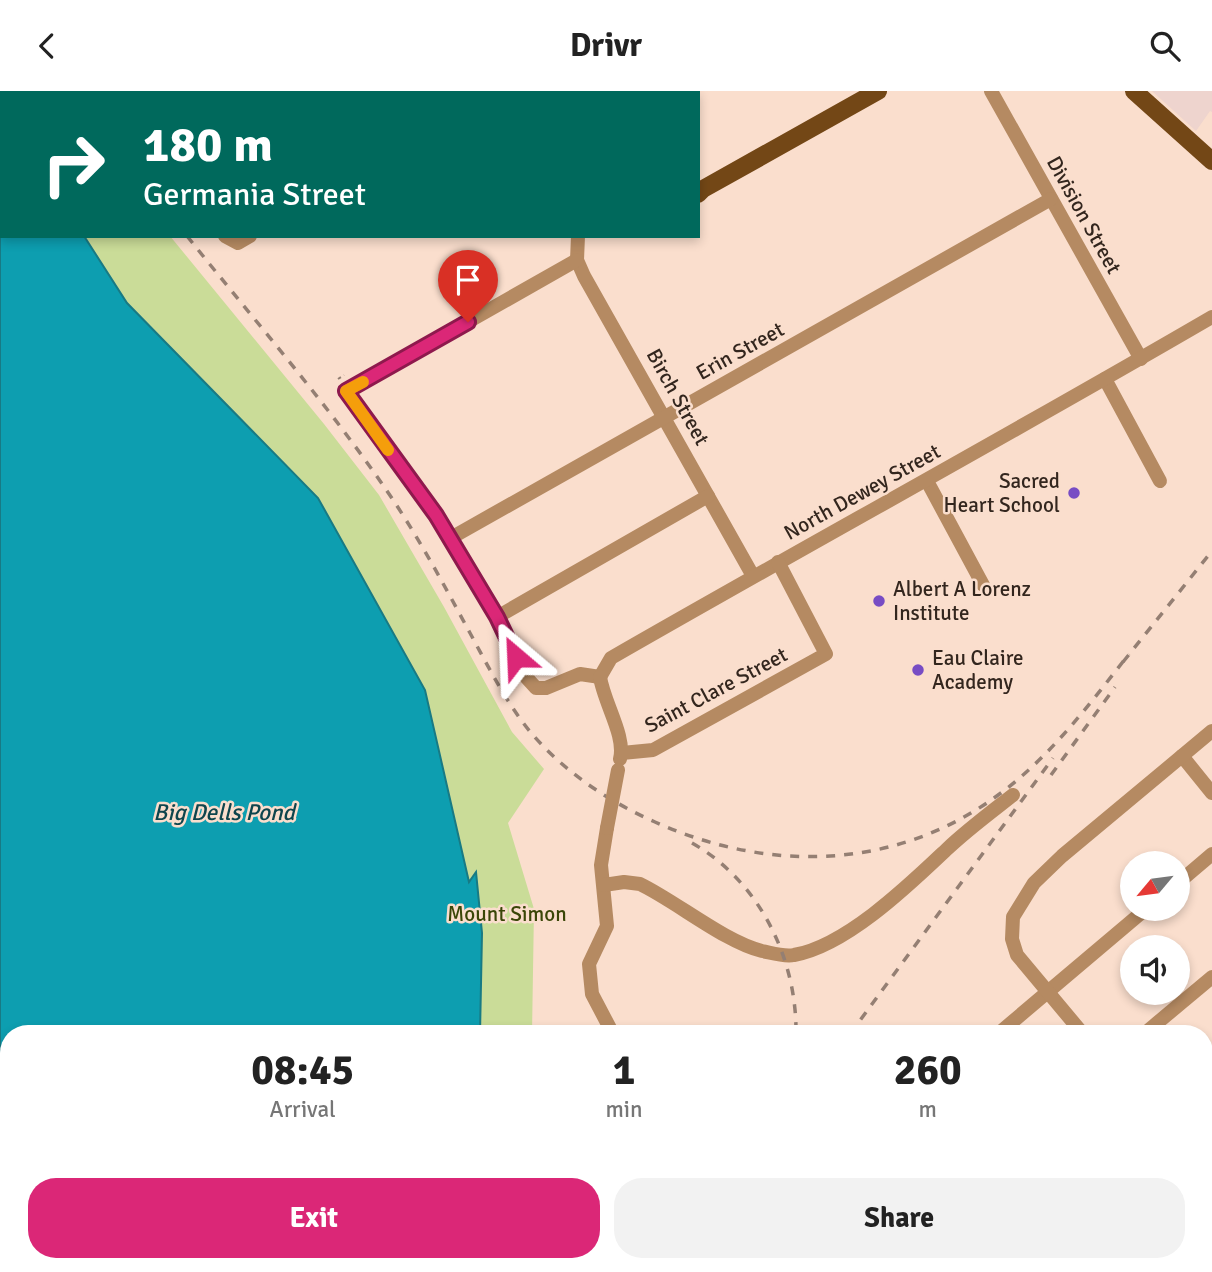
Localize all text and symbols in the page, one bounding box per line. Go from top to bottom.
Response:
text: Drivr [570,26,642,65]
icon: back [28,27,66,65]
icon: search [1146,27,1184,65]
text: 180 m [143,115,273,175]
icon: right [28,119,119,210]
street label: Division Street [1041,152,1127,278]
text: Germania Street [143,175,366,214]
pin [438,250,498,322]
icon: arrive [449,261,487,299]
street label: Erin Street [692,316,788,386]
street label: Birch Street [641,344,715,450]
street label: North Dewey Street [779,438,945,546]
place label: Sacred Heart School [944,468,1060,518]
marker: Sacred Heart School [1066,485,1082,501]
place label: Albert A Lorenz Institute [893,576,1031,626]
marker: Albert A Lorenz Institute [871,593,887,609]
position arrow [479,620,553,694]
street label: Saint Clare Street [640,641,792,739]
place label: Eau Claire Academy [932,645,1024,695]
marker: Eau Claire Academy [910,662,926,678]
water label: Big Dells Pond [153,798,297,827]
north arrow [1120,851,1190,921]
map controls [1120,851,1190,1005]
park label: Mount Simon [447,901,567,927]
button: sound [1120,935,1190,1005]
text: 08:45 [251,1045,354,1096]
text: 1 [613,1045,635,1096]
text: 260 [894,1045,962,1096]
text: Arrival [270,1095,336,1124]
text: min [605,1095,643,1124]
text: m [919,1095,937,1124]
button: Exit [28,1178,600,1258]
button: Share [614,1178,1185,1258]

